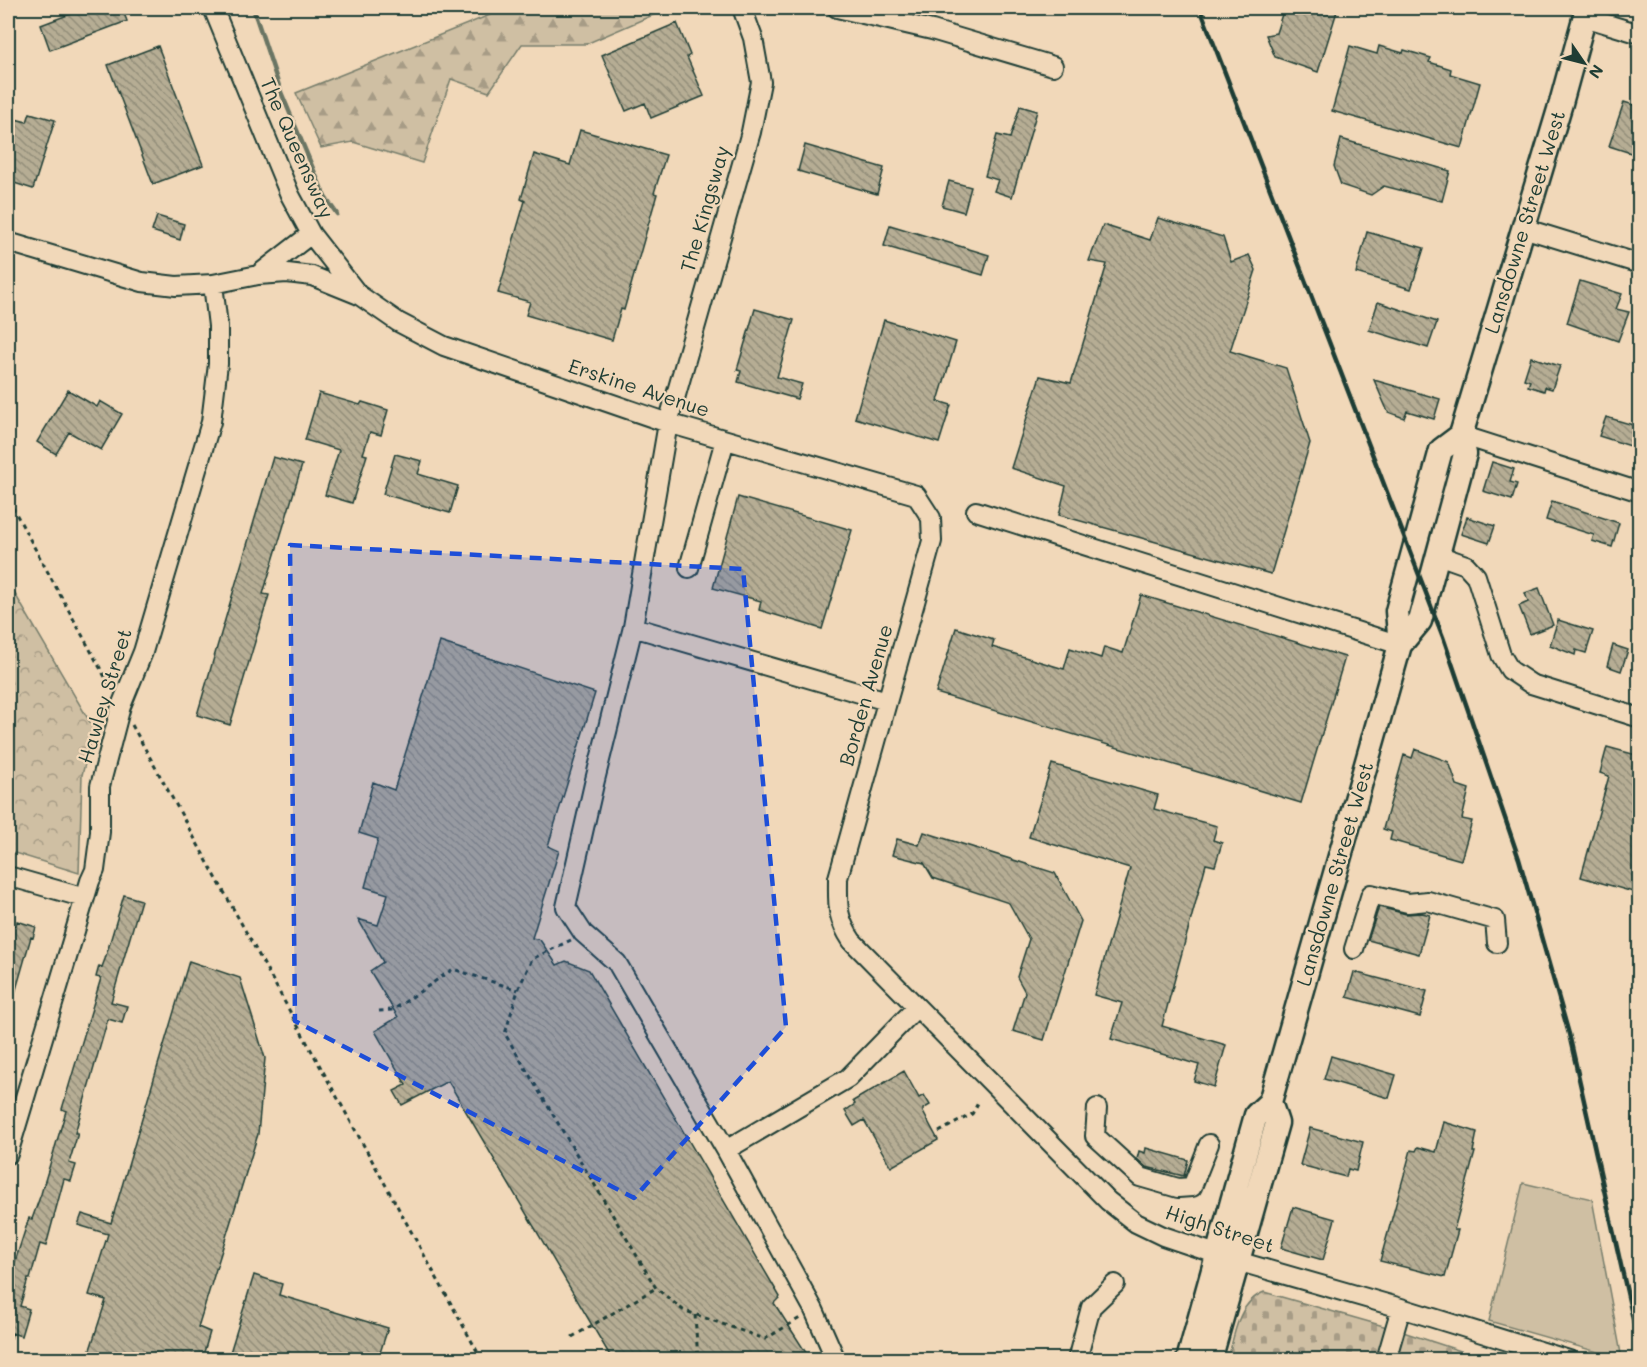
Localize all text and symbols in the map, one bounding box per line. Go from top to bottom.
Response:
north arrow [1554,33,1614,93]
text: N [1585,61,1609,83]
street label: The Queensway [255,73,341,222]
street label: Lansdowne Street West [1478,107,1570,337]
street label: The Kingsway [674,143,734,275]
street label: Erskine Avenue [565,352,713,422]
street label: Borden Avenue [832,621,898,769]
street label: Hawley Street [71,625,137,767]
street label: Lansdowne Street West [1290,759,1379,989]
street label: High Street [1162,1198,1278,1258]

